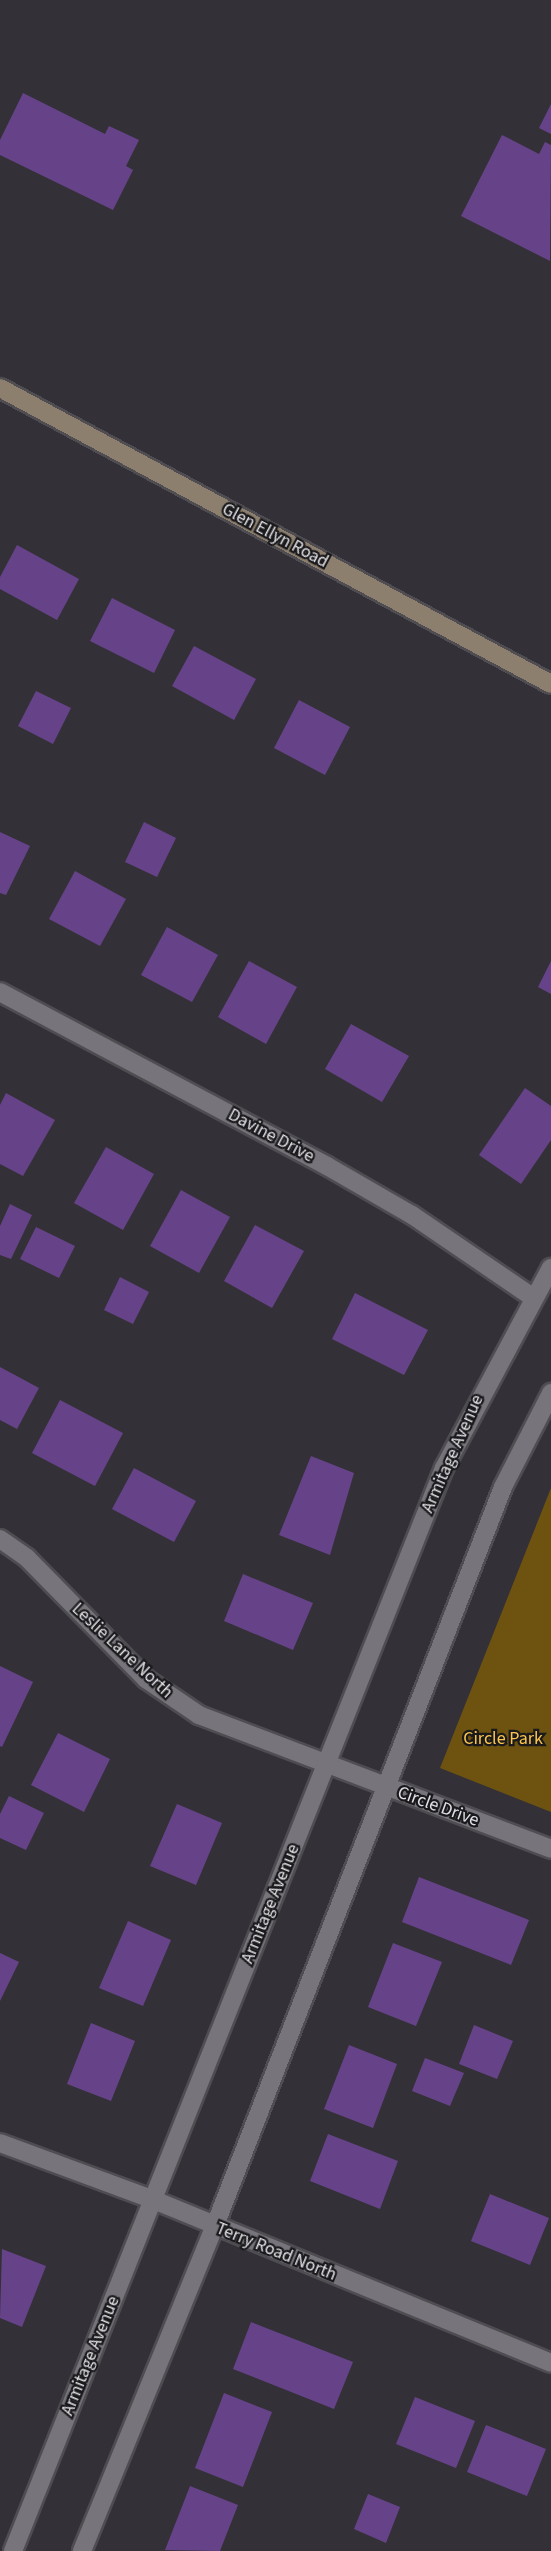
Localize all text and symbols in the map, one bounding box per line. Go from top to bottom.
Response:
street label: Glen Ellyn Road [218,499,332,573]
street label: Davine Drive [224,1104,318,1168]
street label: Armitage Avenue [417,1392,489,1516]
street label: Leslie Lane North [67,1599,177,1703]
park label: Circle Park [463,1728,543,1750]
street label: Circle Drive [394,1782,482,1832]
street label: Armitage Avenue [237,1841,305,1967]
street label: Terry Road North [213,2218,339,2286]
street label: Armitage Avenue [57,2293,125,2419]

